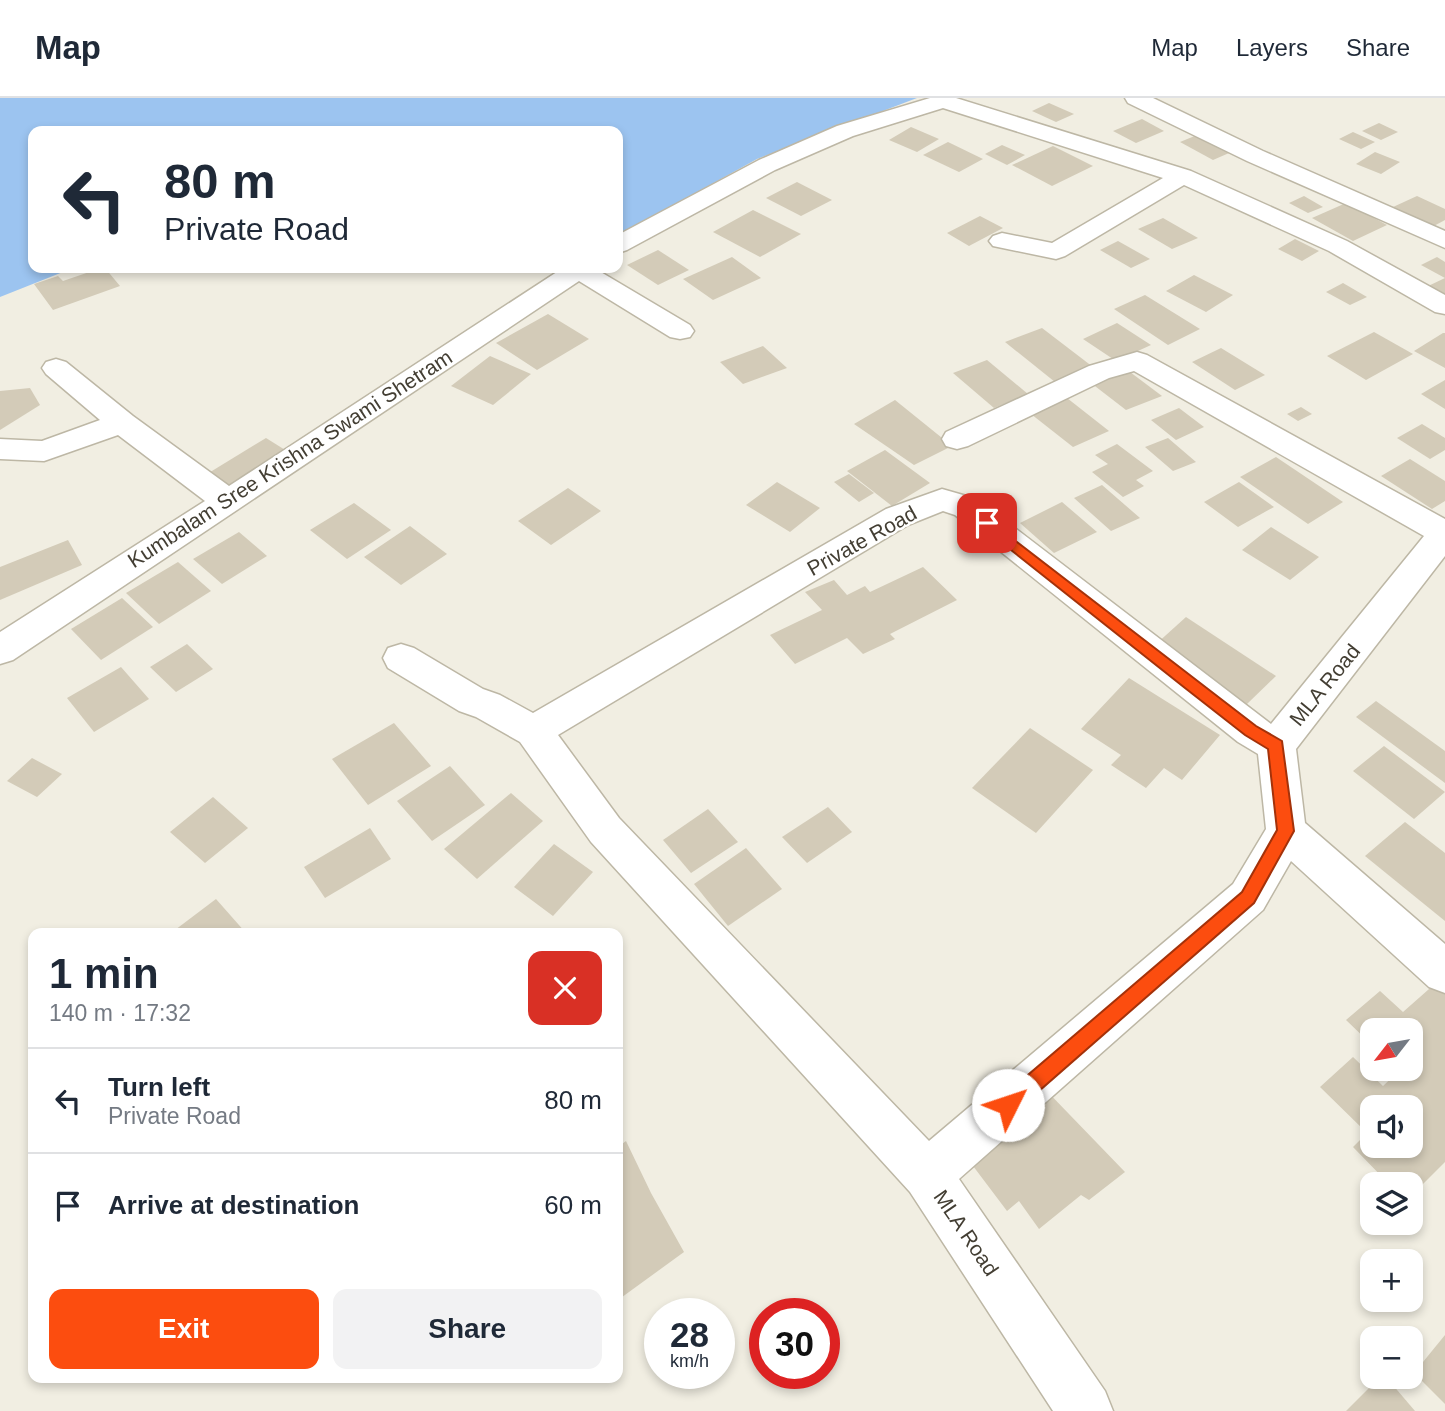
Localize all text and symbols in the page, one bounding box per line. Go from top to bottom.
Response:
text: Map [35,29,101,66]
text: Map [1151,34,1198,61]
text: Layers [1236,34,1308,61]
text: Share [1346,34,1410,61]
icon: left [49,154,140,245]
text: 80 m [164,154,276,208]
text: Private Road [164,211,349,247]
street label: Kumbalam Sree Krishna Swami Shetram [123,345,456,572]
pin [957,493,1017,553]
street label: Private Road [803,501,920,580]
icon: arrive [968,504,1006,542]
street label: MLA Road [1285,639,1364,730]
text: 1 min [49,950,159,997]
button: close [528,951,602,1025]
text: 140 m · 17:32 [49,1000,191,1026]
north arrow [1360,1018,1423,1082]
map controls [1360,1018,1423,1389]
position arrow [971,1068,1045,1142]
text: Turn left [108,1072,210,1102]
icon: left [49,1082,87,1120]
text: 80 m [544,1085,602,1115]
button: sound [1360,1095,1423,1158]
text: Private Road [108,1103,241,1129]
button: layers [1360,1172,1423,1235]
street label: MLA Road [929,1186,1003,1280]
icon: arrive [49,1187,87,1225]
text: Arrive at destination [108,1190,359,1220]
text: 60 m [544,1190,602,1220]
button: + [1360,1249,1423,1312]
button: Exit [49,1289,319,1369]
button: Share [333,1289,602,1369]
speed limit sign: 30 [749,1298,840,1389]
text: 28 [670,1315,709,1354]
button: − [1360,1326,1423,1389]
text: km/h [670,1351,709,1371]

